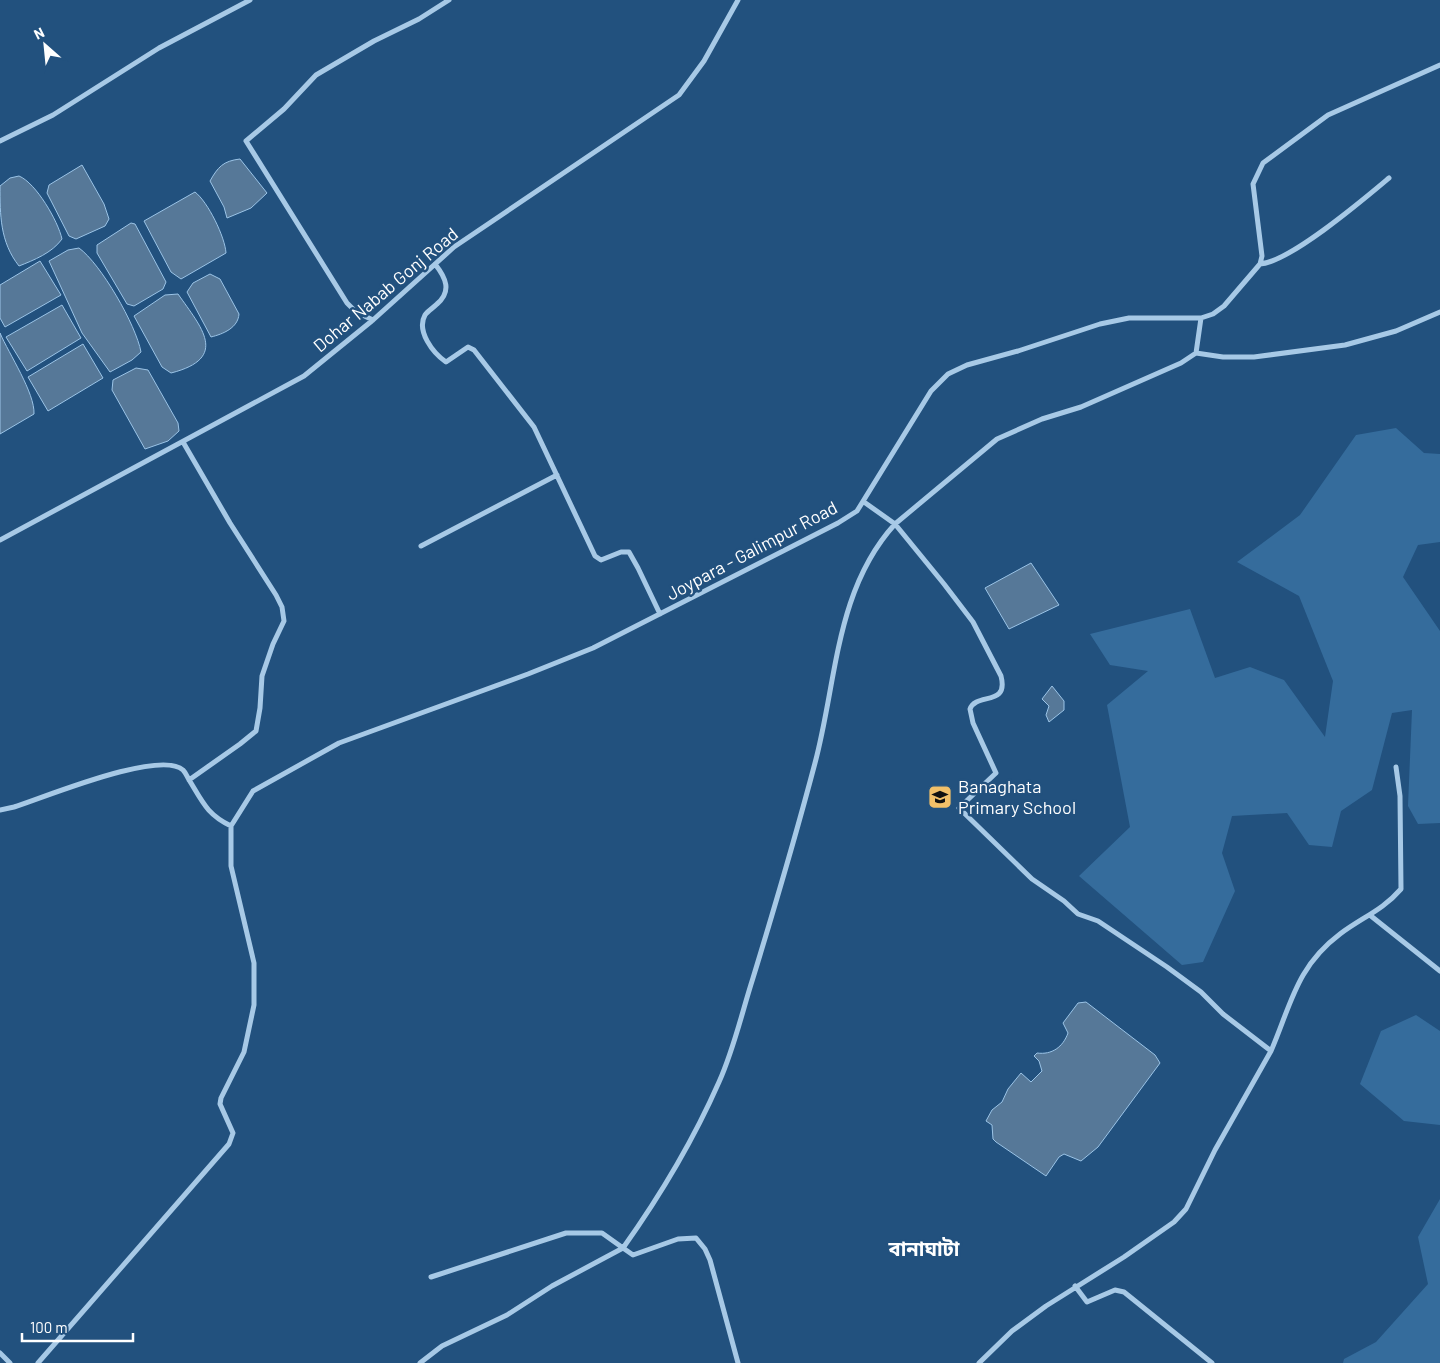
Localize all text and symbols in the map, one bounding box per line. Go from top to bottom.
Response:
north arrow [20,20,70,70]
text: N [31,23,47,43]
street label: Dohar Nabab Gonj Road [309,222,462,356]
street label: Joypara - Galimpur Road [662,496,841,605]
place label: Banaghata Primary School [958,775,1076,818]
school or university icon: Banaghata Primary School [927,784,953,810]
district label: বানাঘাটা [888,1236,960,1260]
scale bar [22,1310,134,1342]
text: 100 m [30,1318,68,1336]

